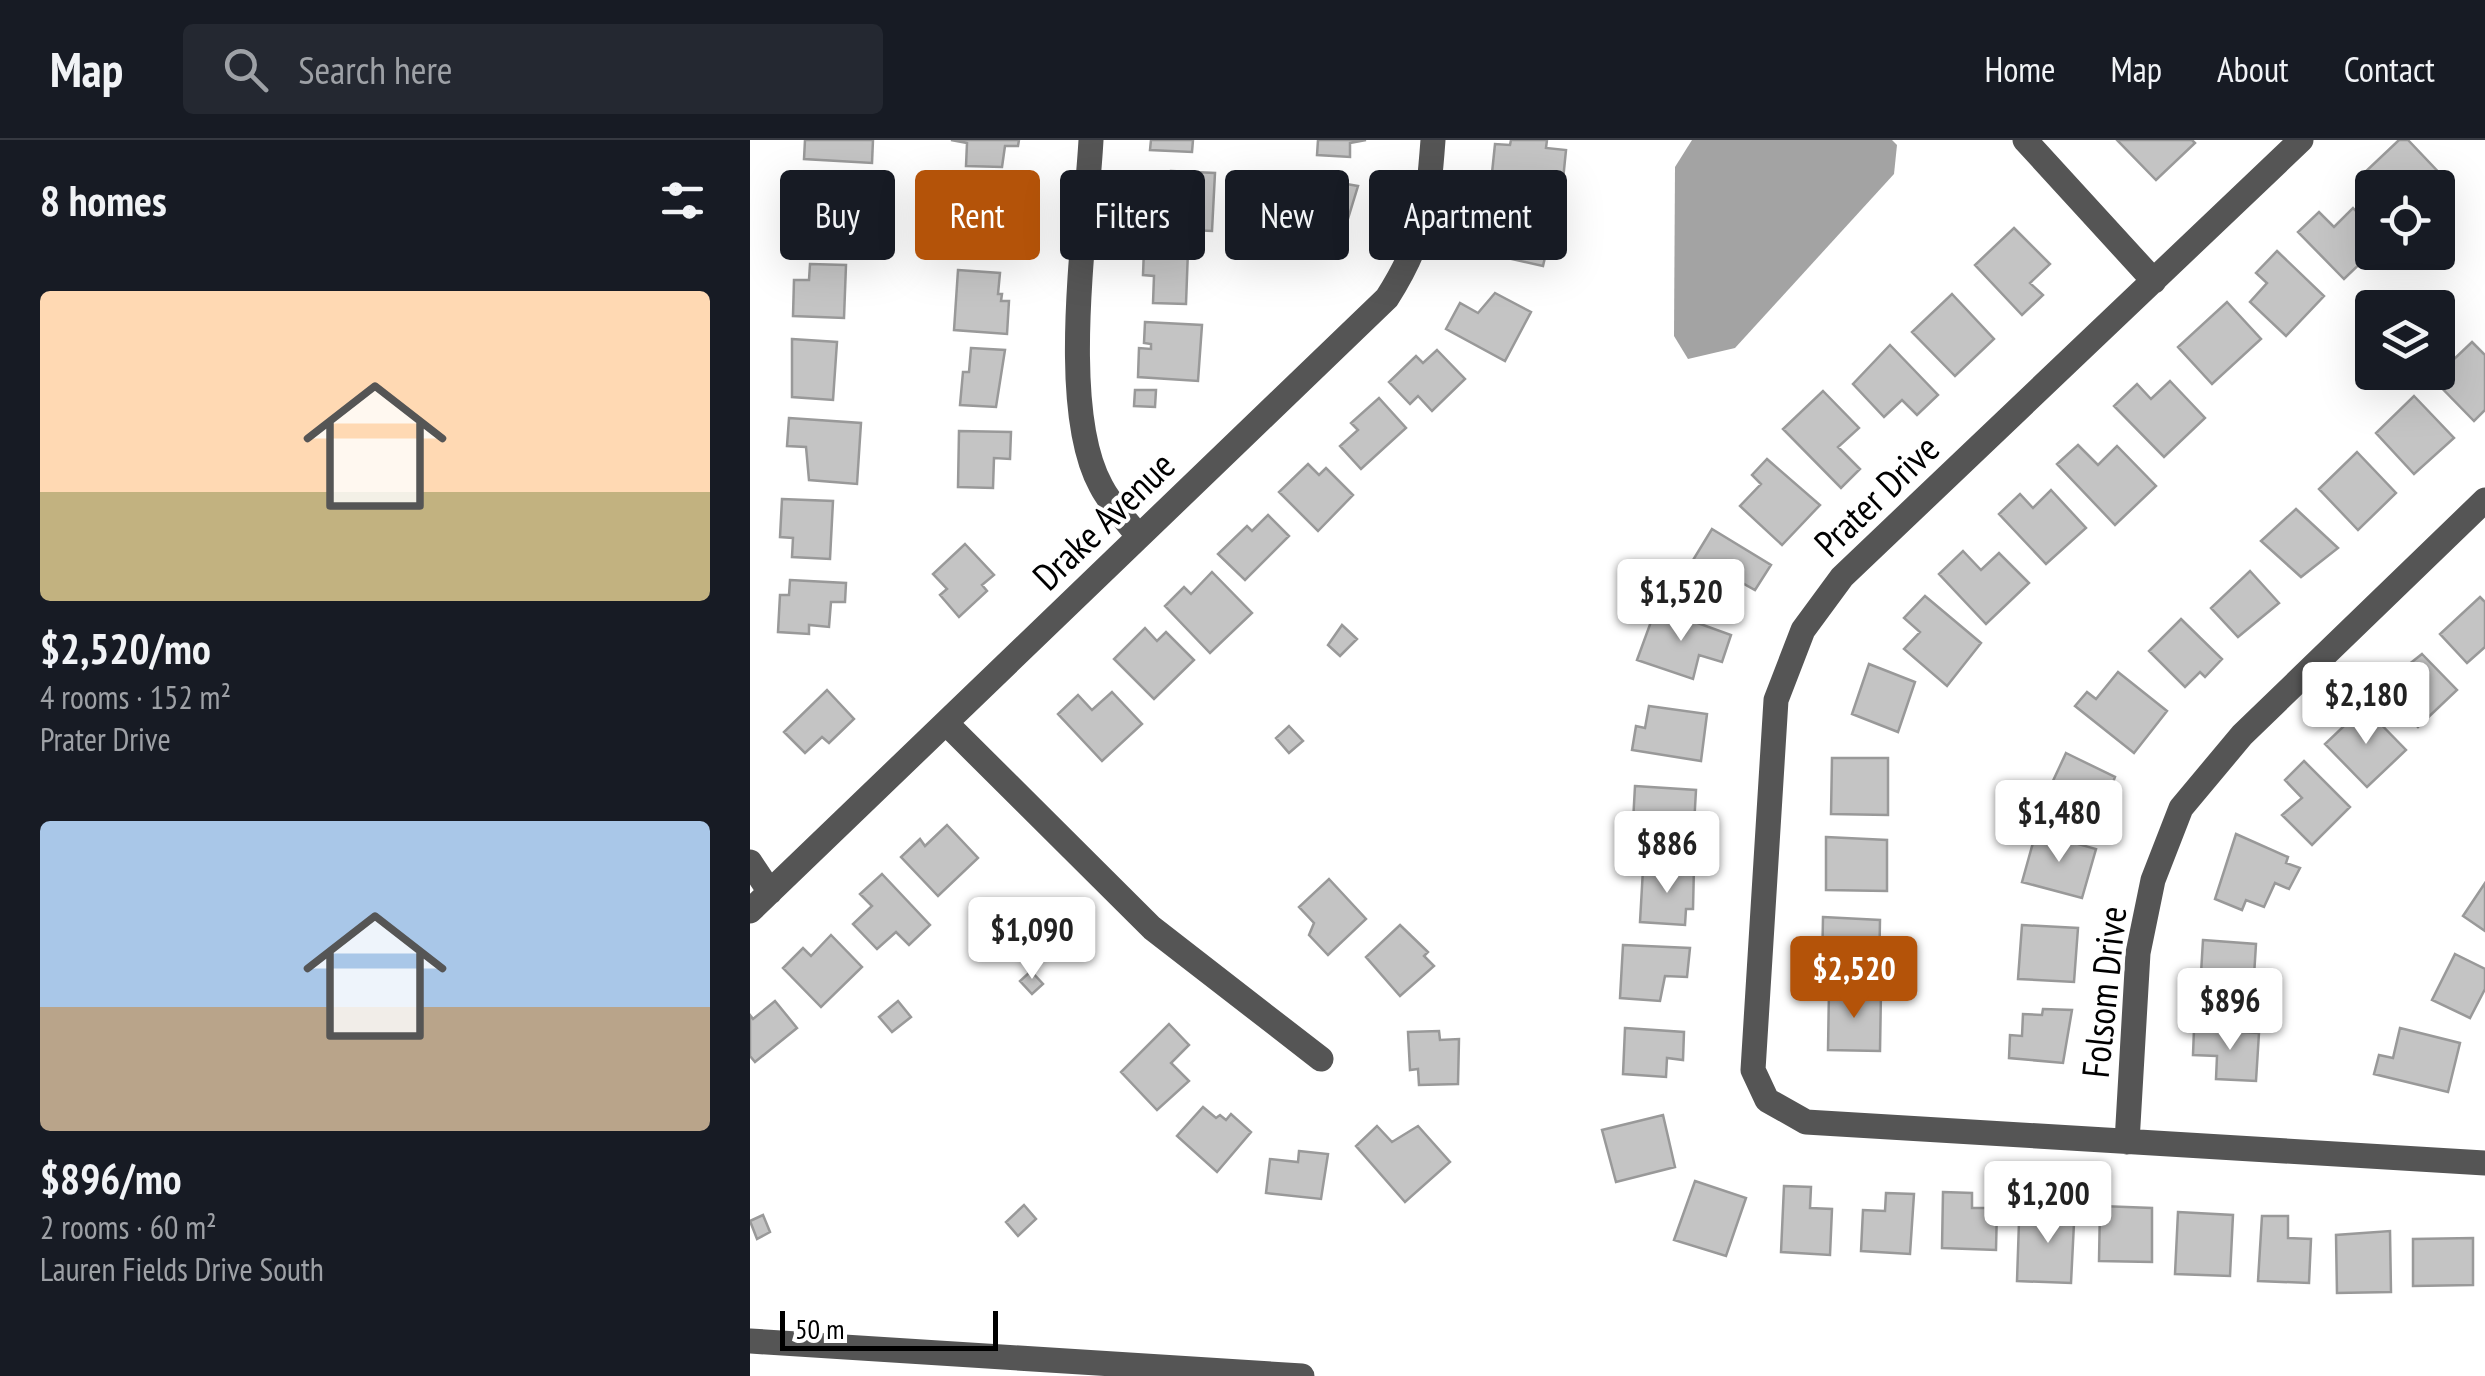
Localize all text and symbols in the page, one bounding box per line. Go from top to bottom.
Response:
search box [183,24,883,114]
text: Map [50,38,123,100]
icon: search [218,42,273,97]
text: Search here [298,45,453,94]
text: Home [1984,46,2056,92]
text: Map [2111,46,2162,92]
text: About [2217,46,2289,92]
text: Contact [2344,46,2435,92]
chip: Buy [780,170,895,260]
chip: Rent [915,170,1040,260]
chip: Filters [1060,170,1205,260]
chip: New [1225,170,1349,260]
chip: Apartment [1369,170,1567,260]
map controls [2355,170,2455,390]
button: locate [2355,170,2455,270]
text: 8 homes [40,173,167,228]
icon: filters [655,173,710,228]
button: layers [2355,290,2455,390]
icon: home [285,356,465,536]
street label: Prater Drive [1803,424,1949,566]
street label: Drake Avenue [1022,440,1184,600]
pin: $1,520 [1600,559,1762,644]
text: $1,520 [1639,570,1723,612]
text: $2,520/mo [40,621,211,676]
pin: $2,180 [2285,662,2447,747]
text: $2,180 [2324,673,2408,715]
text: 4 rooms · 152 m² [40,676,231,718]
text: Prater Drive [40,718,171,760]
pin: $1,480 [1978,780,2140,865]
text: $1,480 [2017,791,2101,833]
pin: $886 [1608,811,1726,896]
text: $886 [1636,822,1698,864]
icon: home [285,886,465,1066]
pin: $1,090 [951,897,1113,982]
street label: Folsom Drive [2070,904,2136,1080]
text: $1,090 [990,908,1074,950]
pin: $2,520 [1773,936,1935,1021]
text: $2,520 [1812,947,1896,989]
pin: $896 [2171,968,2289,1053]
text: $896 [2199,979,2261,1021]
text: $896/mo [40,1151,182,1206]
pin: $1,200 [1967,1161,2129,1246]
text: $1,200 [2006,1172,2090,1214]
text: 2 rooms · 60 m² [40,1206,217,1248]
text: Lauren Fields Drive South [40,1248,324,1290]
scale bar [780,1306,998,1350]
text: 50 m [795,1310,844,1347]

